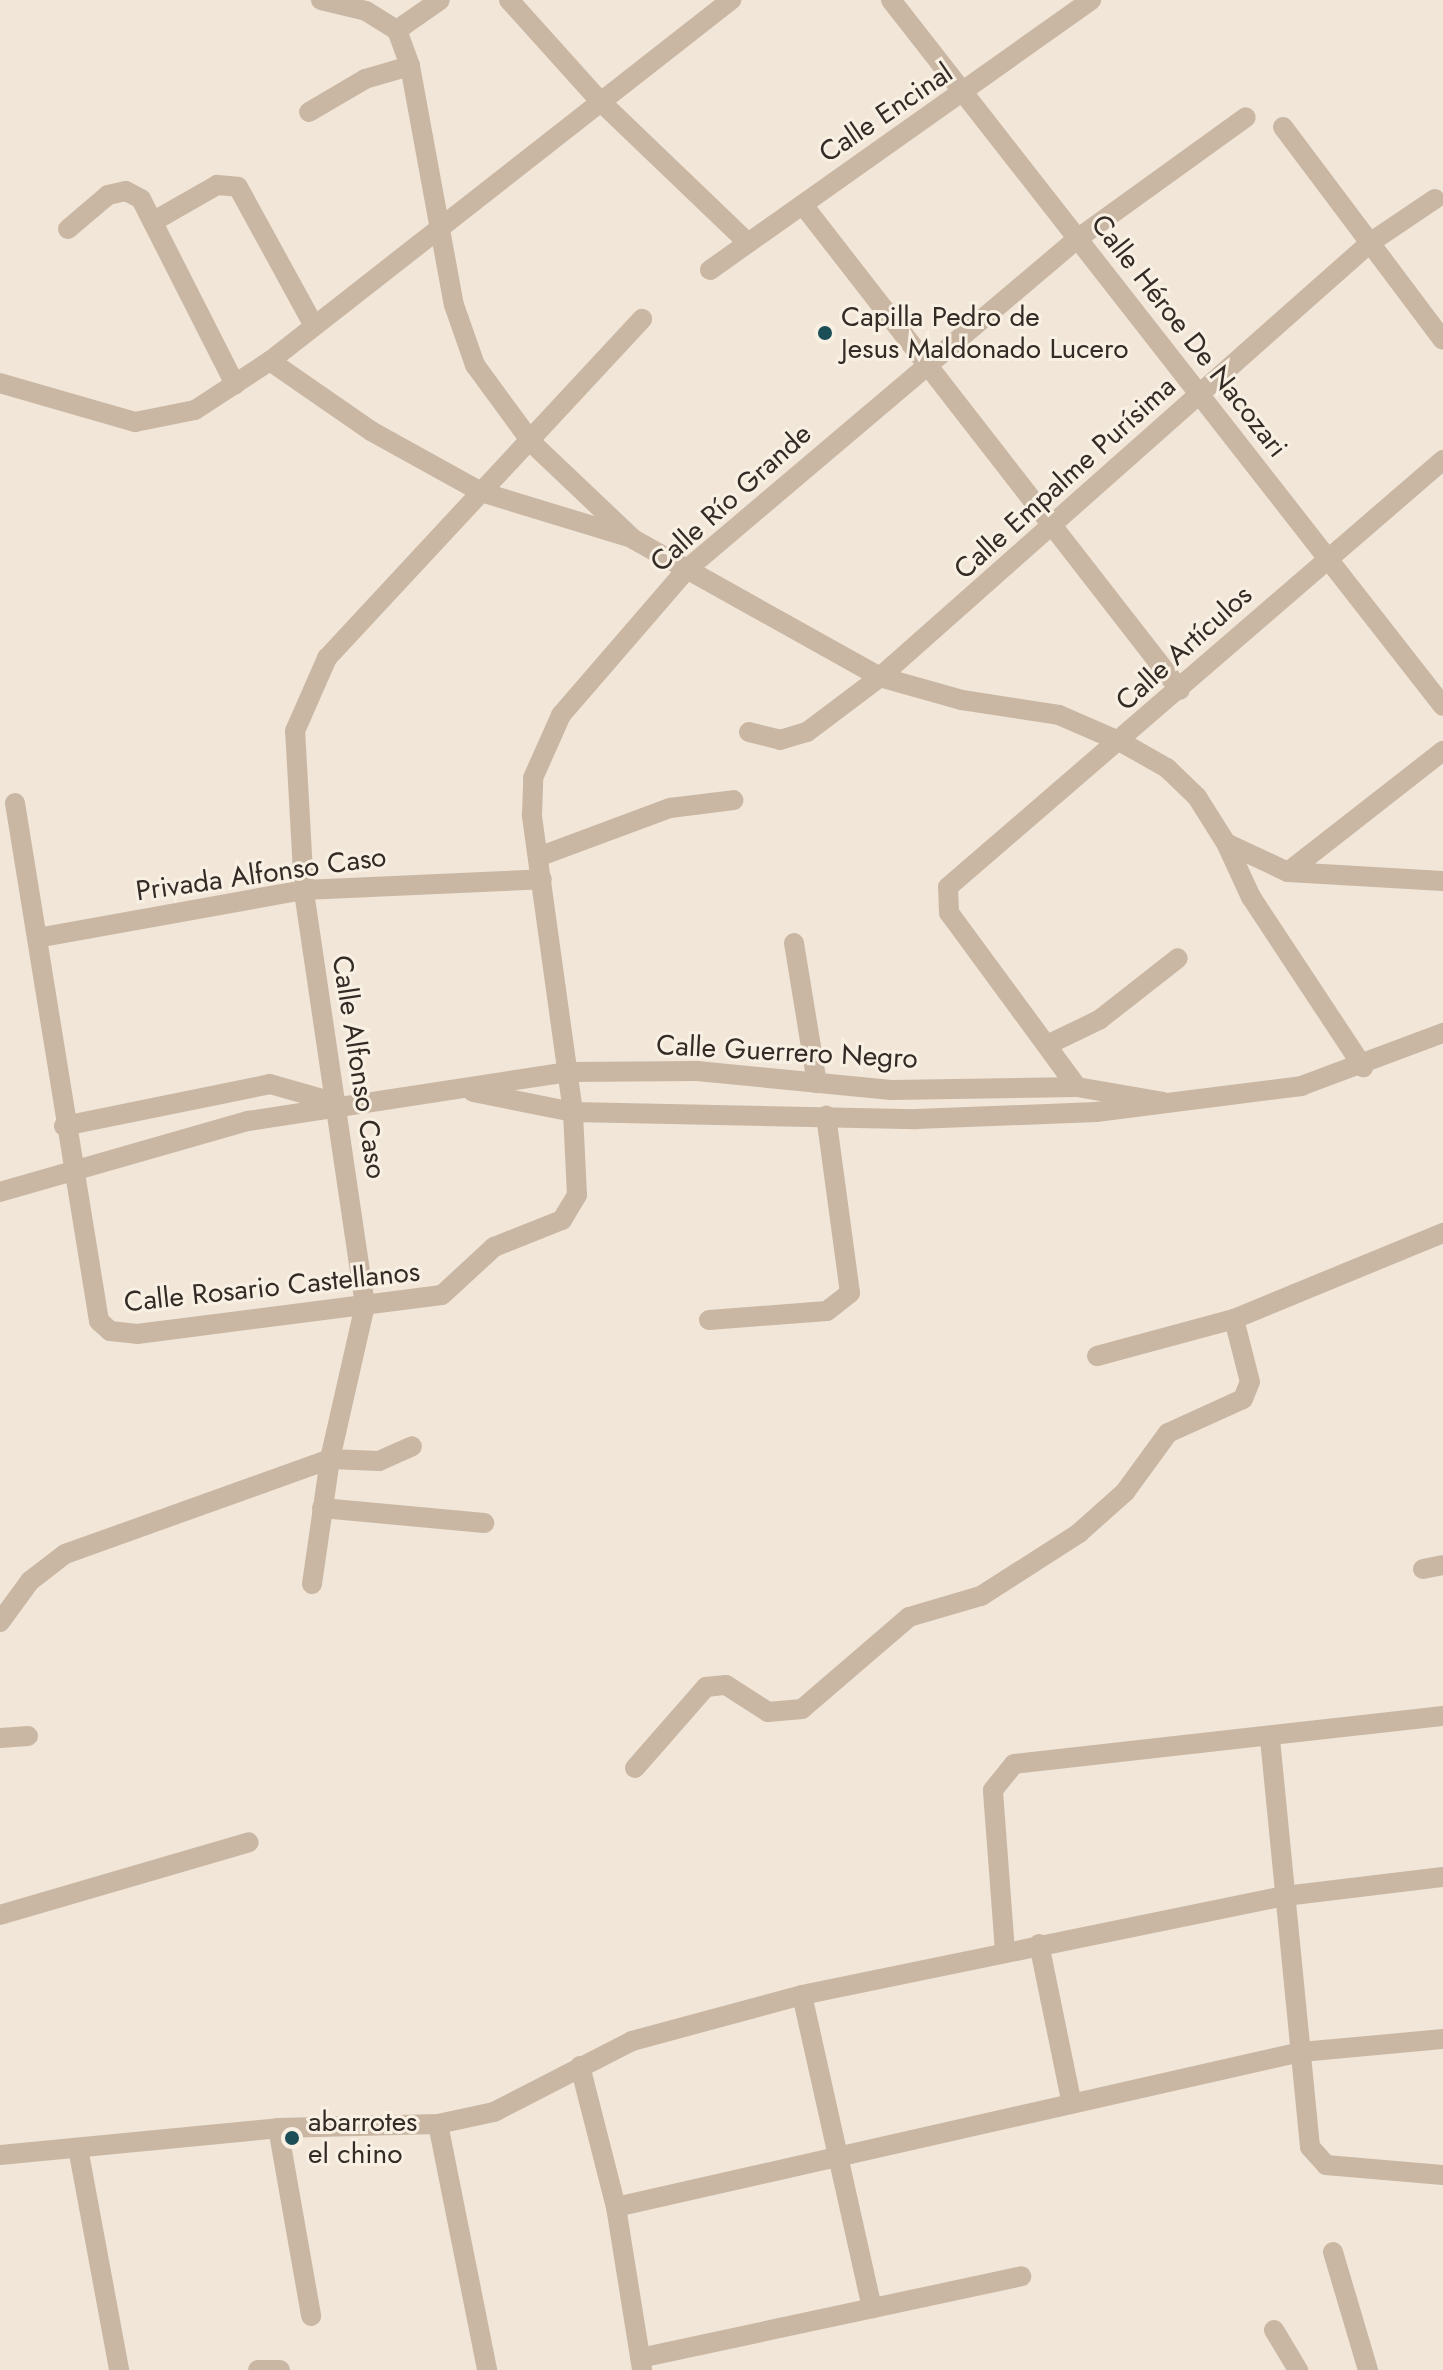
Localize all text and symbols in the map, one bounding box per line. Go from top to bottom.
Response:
street label: Calle Encinal [813,56,959,170]
street label: Calle Héroe De Nacozari [1084,208,1294,464]
place label: Capilla Pedro de Jesus Maldonado Lucero [841,300,1128,366]
marker: Capilla Pedro de Jesus Maldonado Lucero [816,324,834,342]
street label: Calle Empalme Purísima [947,370,1183,586]
street label: Calle Río Grande [644,417,818,579]
street label: Calle Artículos [1109,578,1259,718]
street label: Privada Alfonso Caso [134,840,388,908]
street label: Calle Alfonso Caso [325,953,393,1181]
street label: Calle Guerrero Negro [655,1028,919,1076]
street label: Calle Rosario Castellanos [122,1255,422,1319]
place label: abarrotes el chino [308,2105,417,2171]
marker: abarrotes el chino [283,2129,301,2147]

